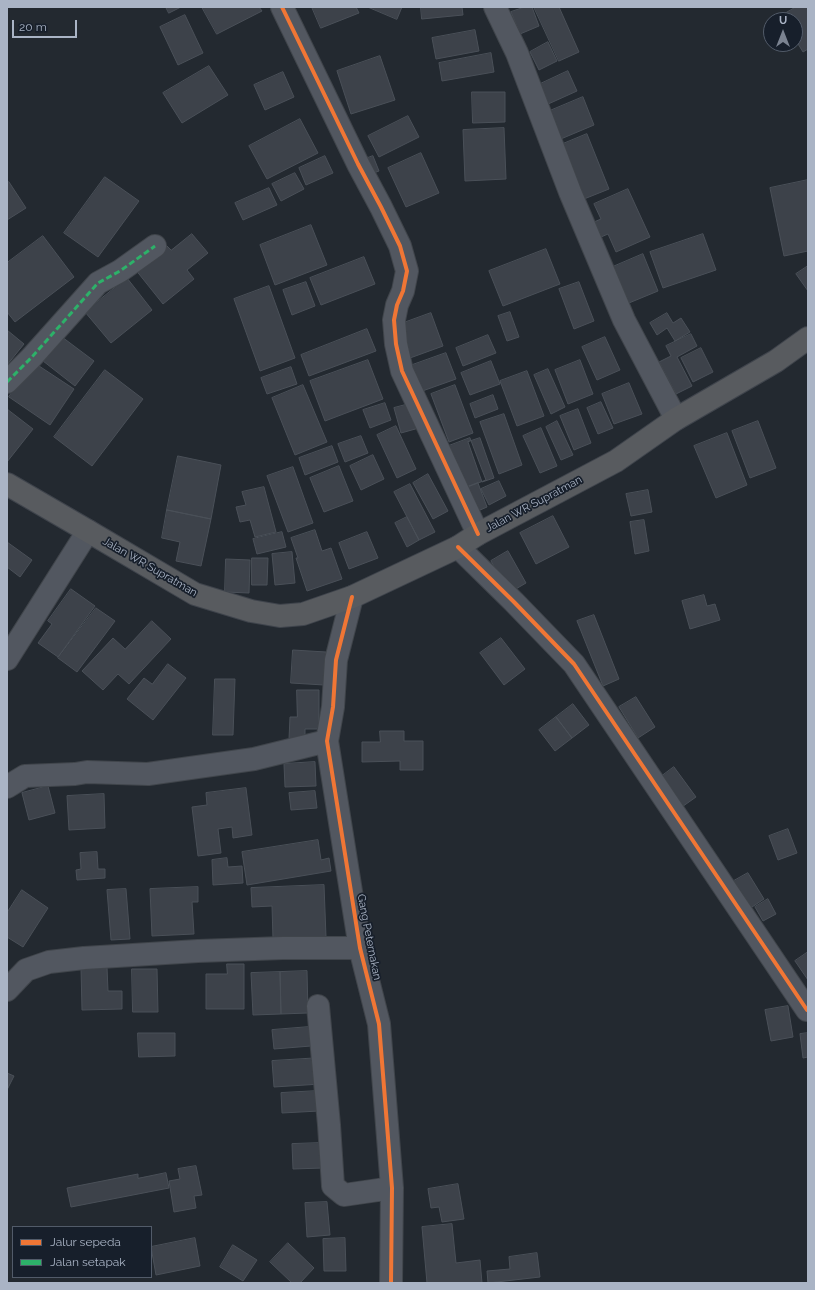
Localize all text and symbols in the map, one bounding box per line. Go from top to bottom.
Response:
scale bar [14,12,79,38]
north arrow [763,12,803,52]
text: U [779,14,787,27]
text: 20 m [19,20,47,34]
street label: Jalan WR Supratman [484,473,584,535]
street label: Jalan WR Supratman [100,535,200,599]
street label: Gang Peternakan [354,893,384,981]
legend [12,1226,152,1278]
text: Jalur sepeda [50,1235,121,1249]
text: Jalan setapak [50,1255,126,1269]

